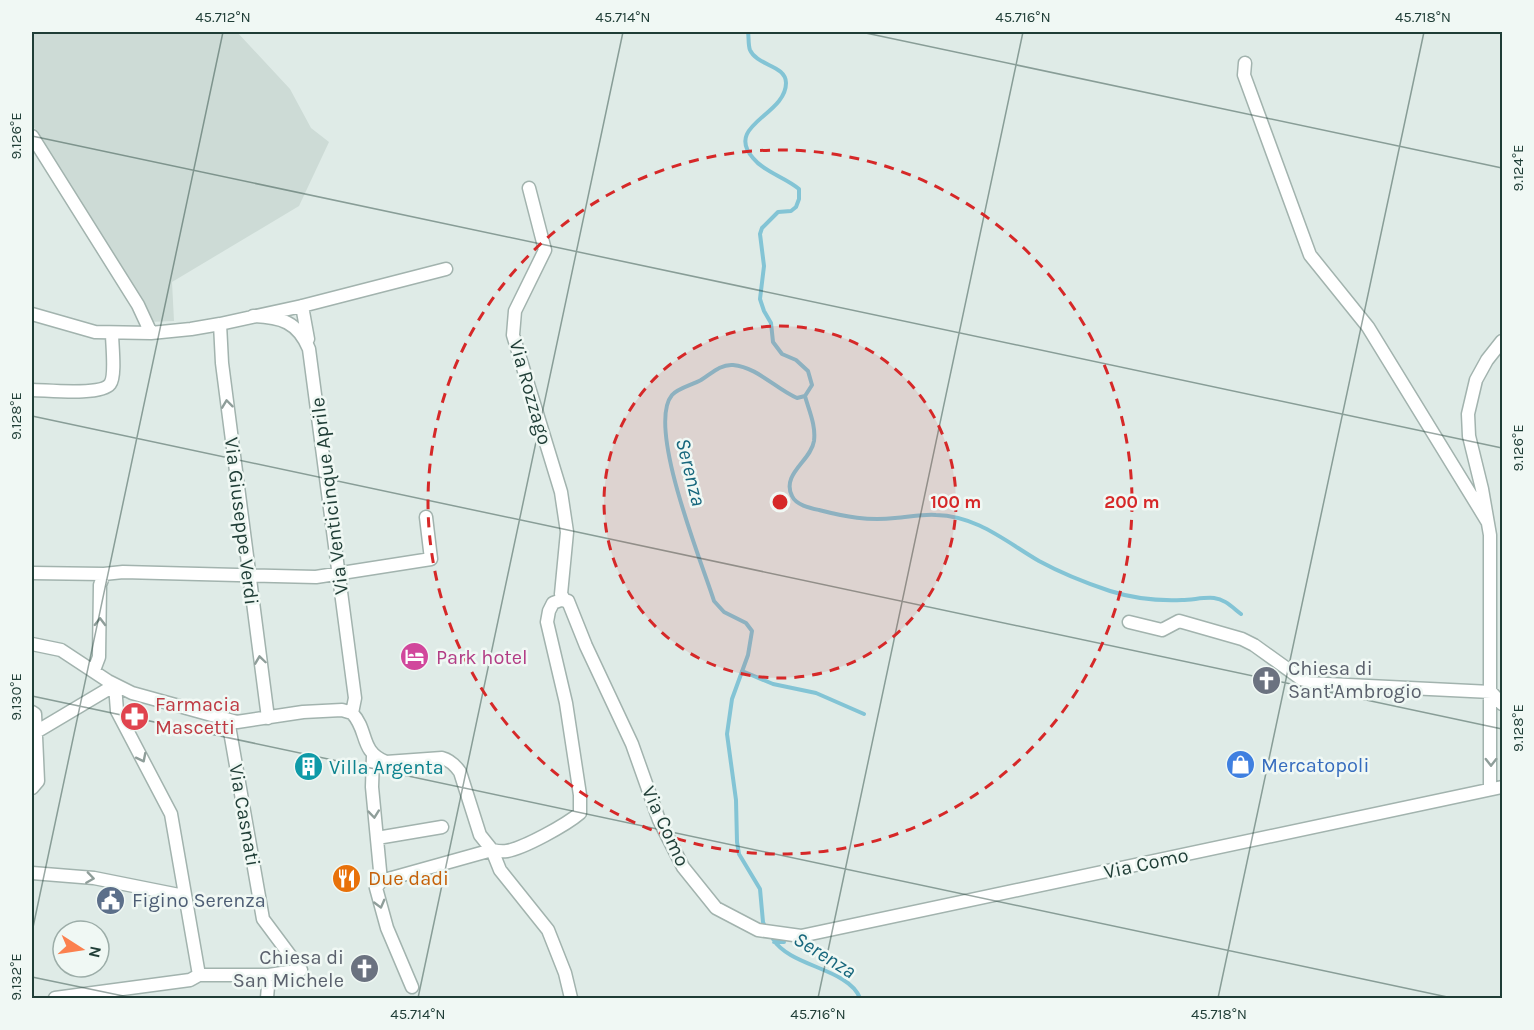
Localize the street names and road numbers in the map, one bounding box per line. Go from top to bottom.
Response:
street label: Via Rozzago [505,337,557,447]
street label: Via Venticinque Aprile [306,396,353,596]
street label: Via Giuseppe Verdi [220,436,263,606]
street label: Via Casnati [224,762,265,868]
street label: Via Como [637,782,694,870]
street label: Via Como [1102,843,1190,884]

